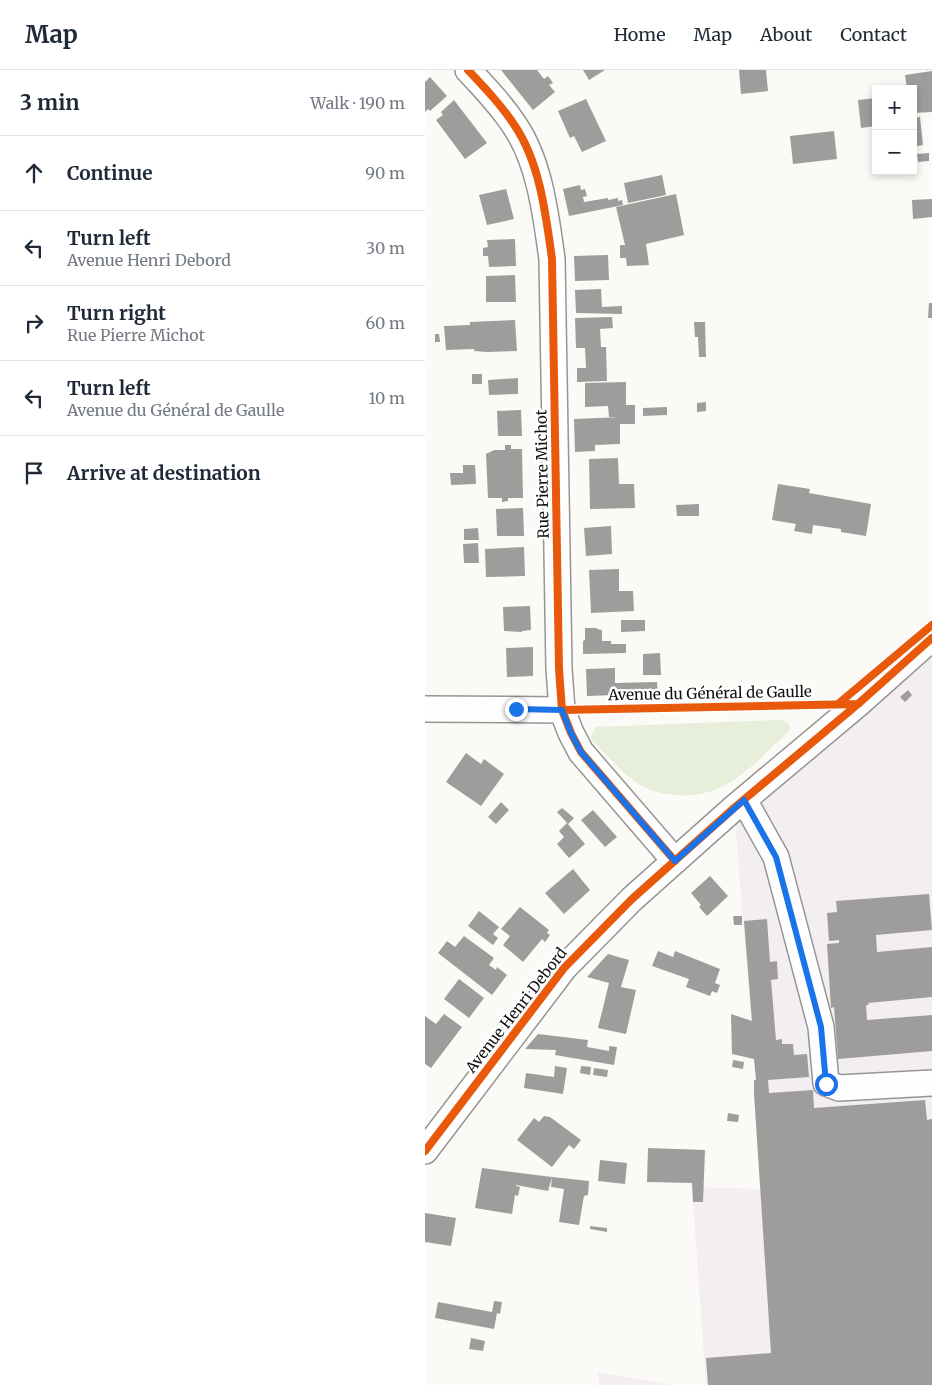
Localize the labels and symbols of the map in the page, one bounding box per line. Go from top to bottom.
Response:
street label: Rue Pierre Michot [531,409,553,539]
street label: Avenue du Général de Gaulle [607,682,812,704]
route end [505,698,528,721]
street label: Avenue Henri Debord [461,944,571,1077]
route start [815,1073,838,1096]

